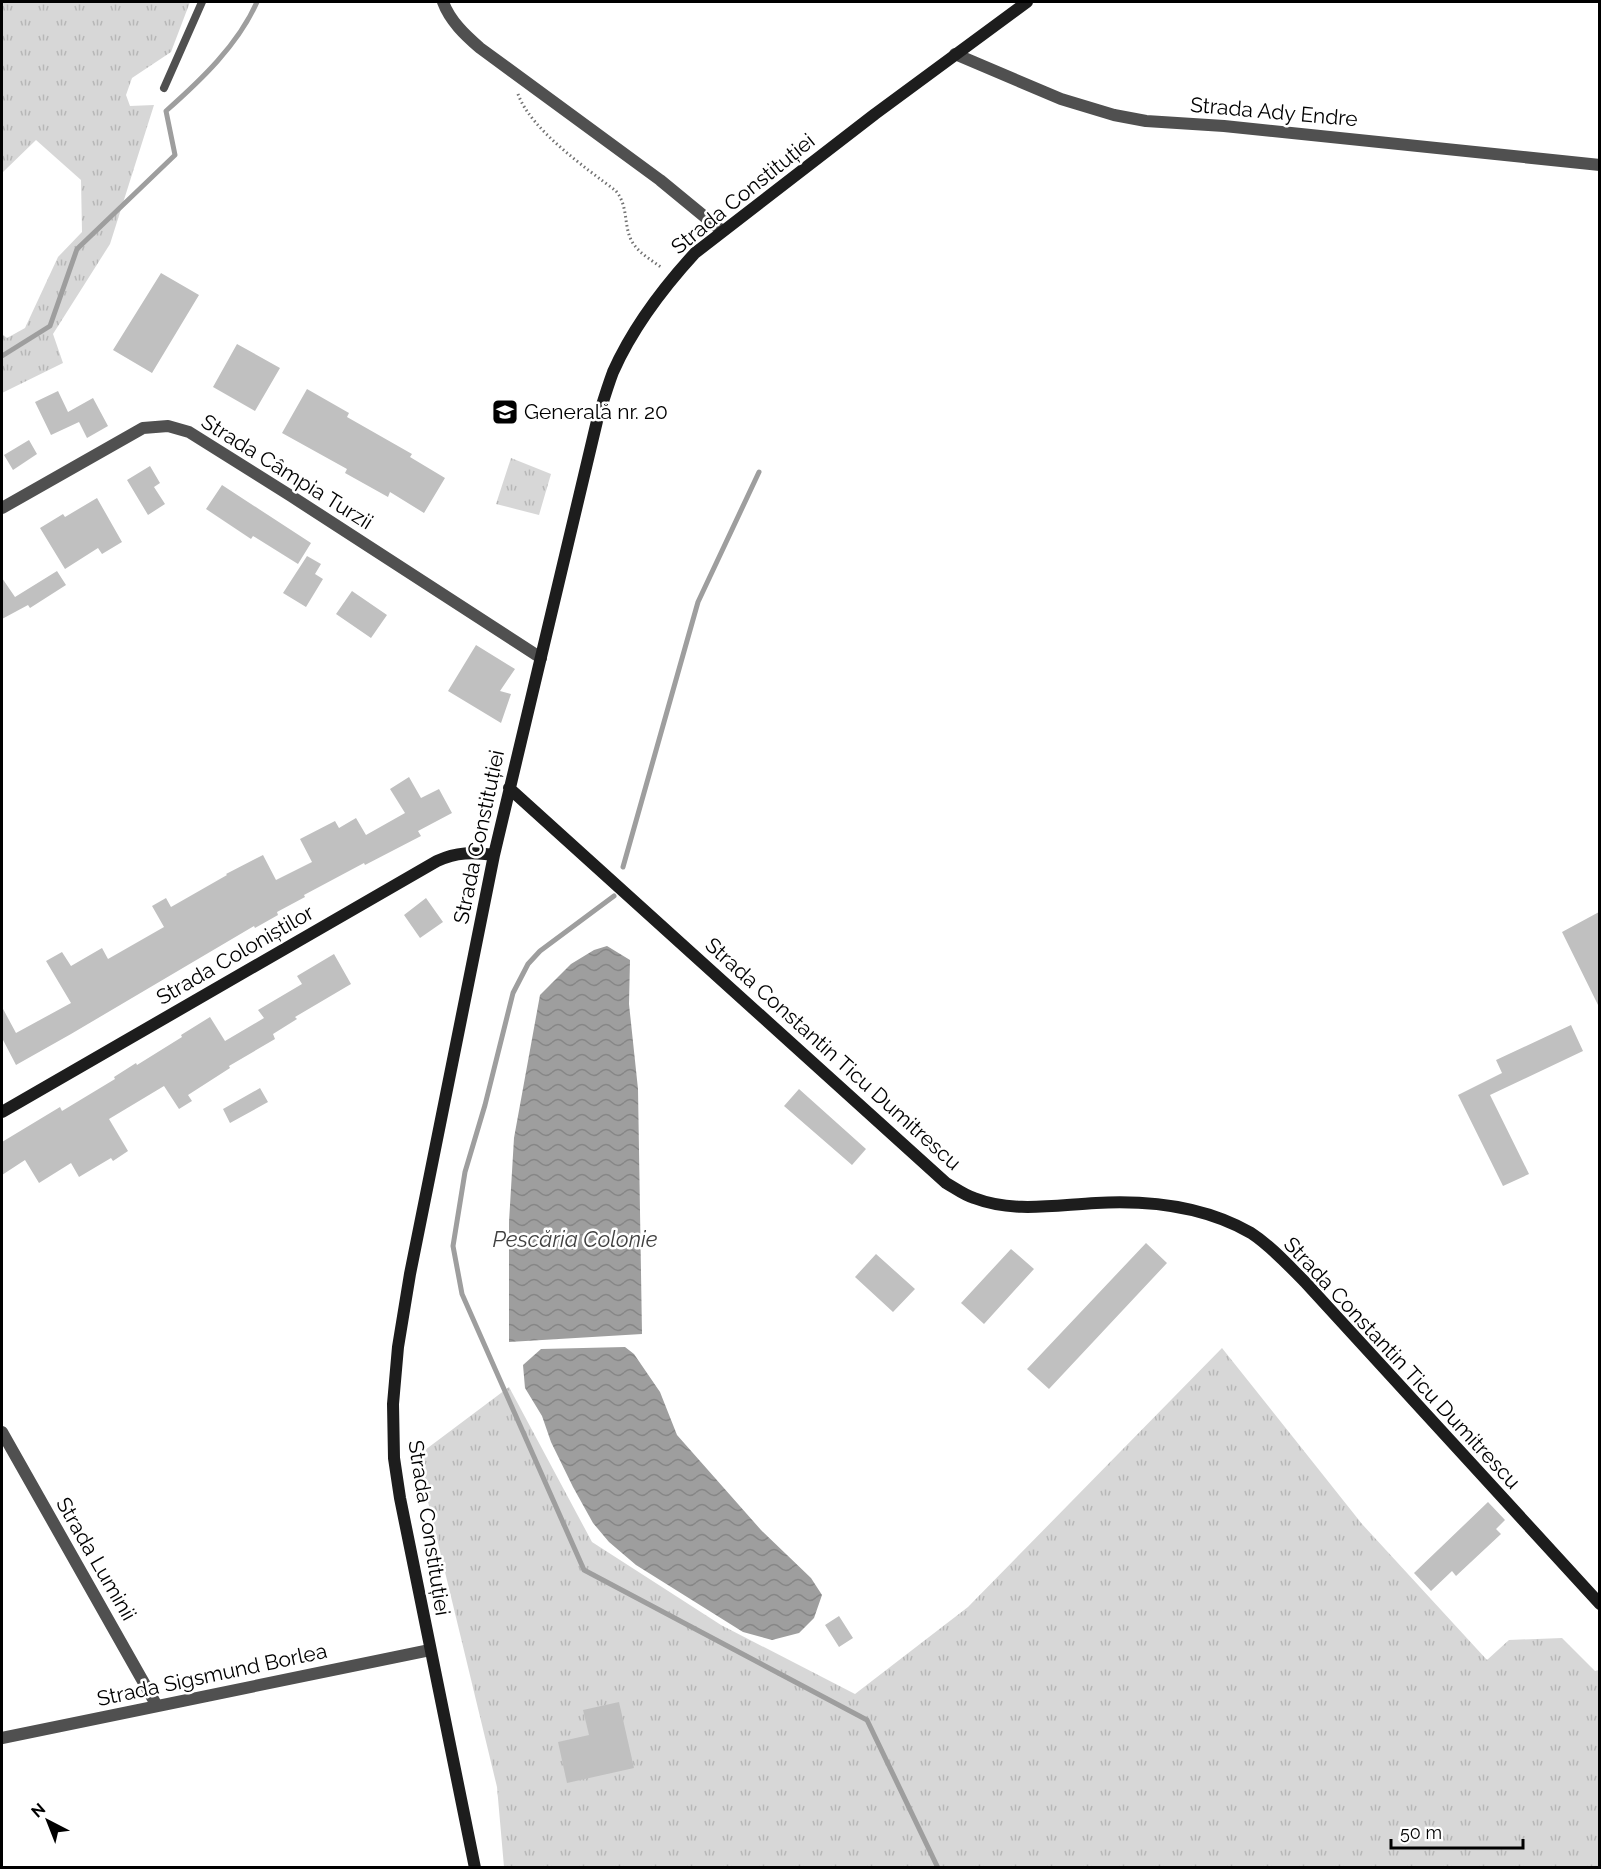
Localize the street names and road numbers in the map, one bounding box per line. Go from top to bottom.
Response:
street label: Strada Ady Endre [1189,92,1359,131]
street label: Strada Constituției [666,128,819,259]
street label: Strada Câmpia Turzii [197,409,378,535]
street label: Strada Constituției [448,748,509,926]
street label: Strada Coloniștilor [152,899,318,1010]
street label: Strada Constantin Ticu Dumitrescu [700,932,966,1175]
street label: Strada Constantin Ticu Dumitrescu [1279,1231,1526,1494]
street label: Strada Constituției [403,1438,456,1617]
street label: Strada Luminii [51,1493,142,1625]
street label: Strada Sigsmund Borlea [95,1638,329,1711]

